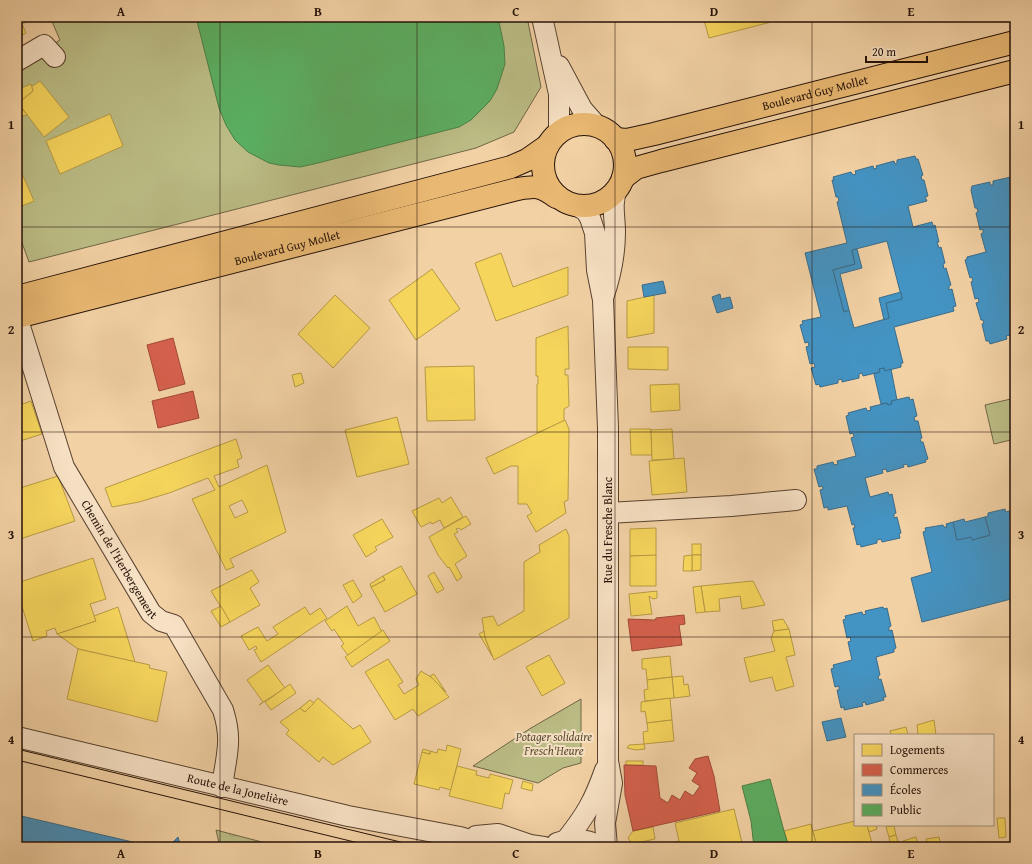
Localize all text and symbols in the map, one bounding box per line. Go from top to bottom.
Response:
text: A [117,2,126,21]
text: B [314,2,322,21]
text: C [512,2,520,21]
text: D [710,2,718,21]
text: E [908,2,915,21]
scale bar [866,38,927,64]
text: 20 m [872,43,896,60]
street label: Boulevard Guy Mollet [760,71,870,114]
text: 1 [8,115,14,134]
text: 1 [1018,115,1024,134]
street label: Boulevard Guy Mollet [232,225,343,269]
text: 2 [8,320,15,339]
text: 2 [1018,320,1025,339]
street label: Rue du Fresche Blanc [599,476,616,583]
street label: Chemin de l'Herbergement [77,497,162,623]
text: 3 [8,525,14,544]
text: 3 [1018,525,1024,544]
park label: Potager solidaire Fresch'Heure [515,728,592,759]
text: 4 [8,730,15,749]
text: 4 [1018,730,1025,749]
legend [854,734,994,826]
text: Logements [890,741,945,758]
text: Commerces [890,761,949,778]
street label: Route de la Jonelière [186,769,291,810]
text: Écoles [890,781,922,798]
text: Public [890,801,922,818]
text: A [117,844,126,863]
text: B [314,844,322,863]
text: C [512,844,520,863]
text: D [710,844,718,863]
text: E [908,844,915,863]

